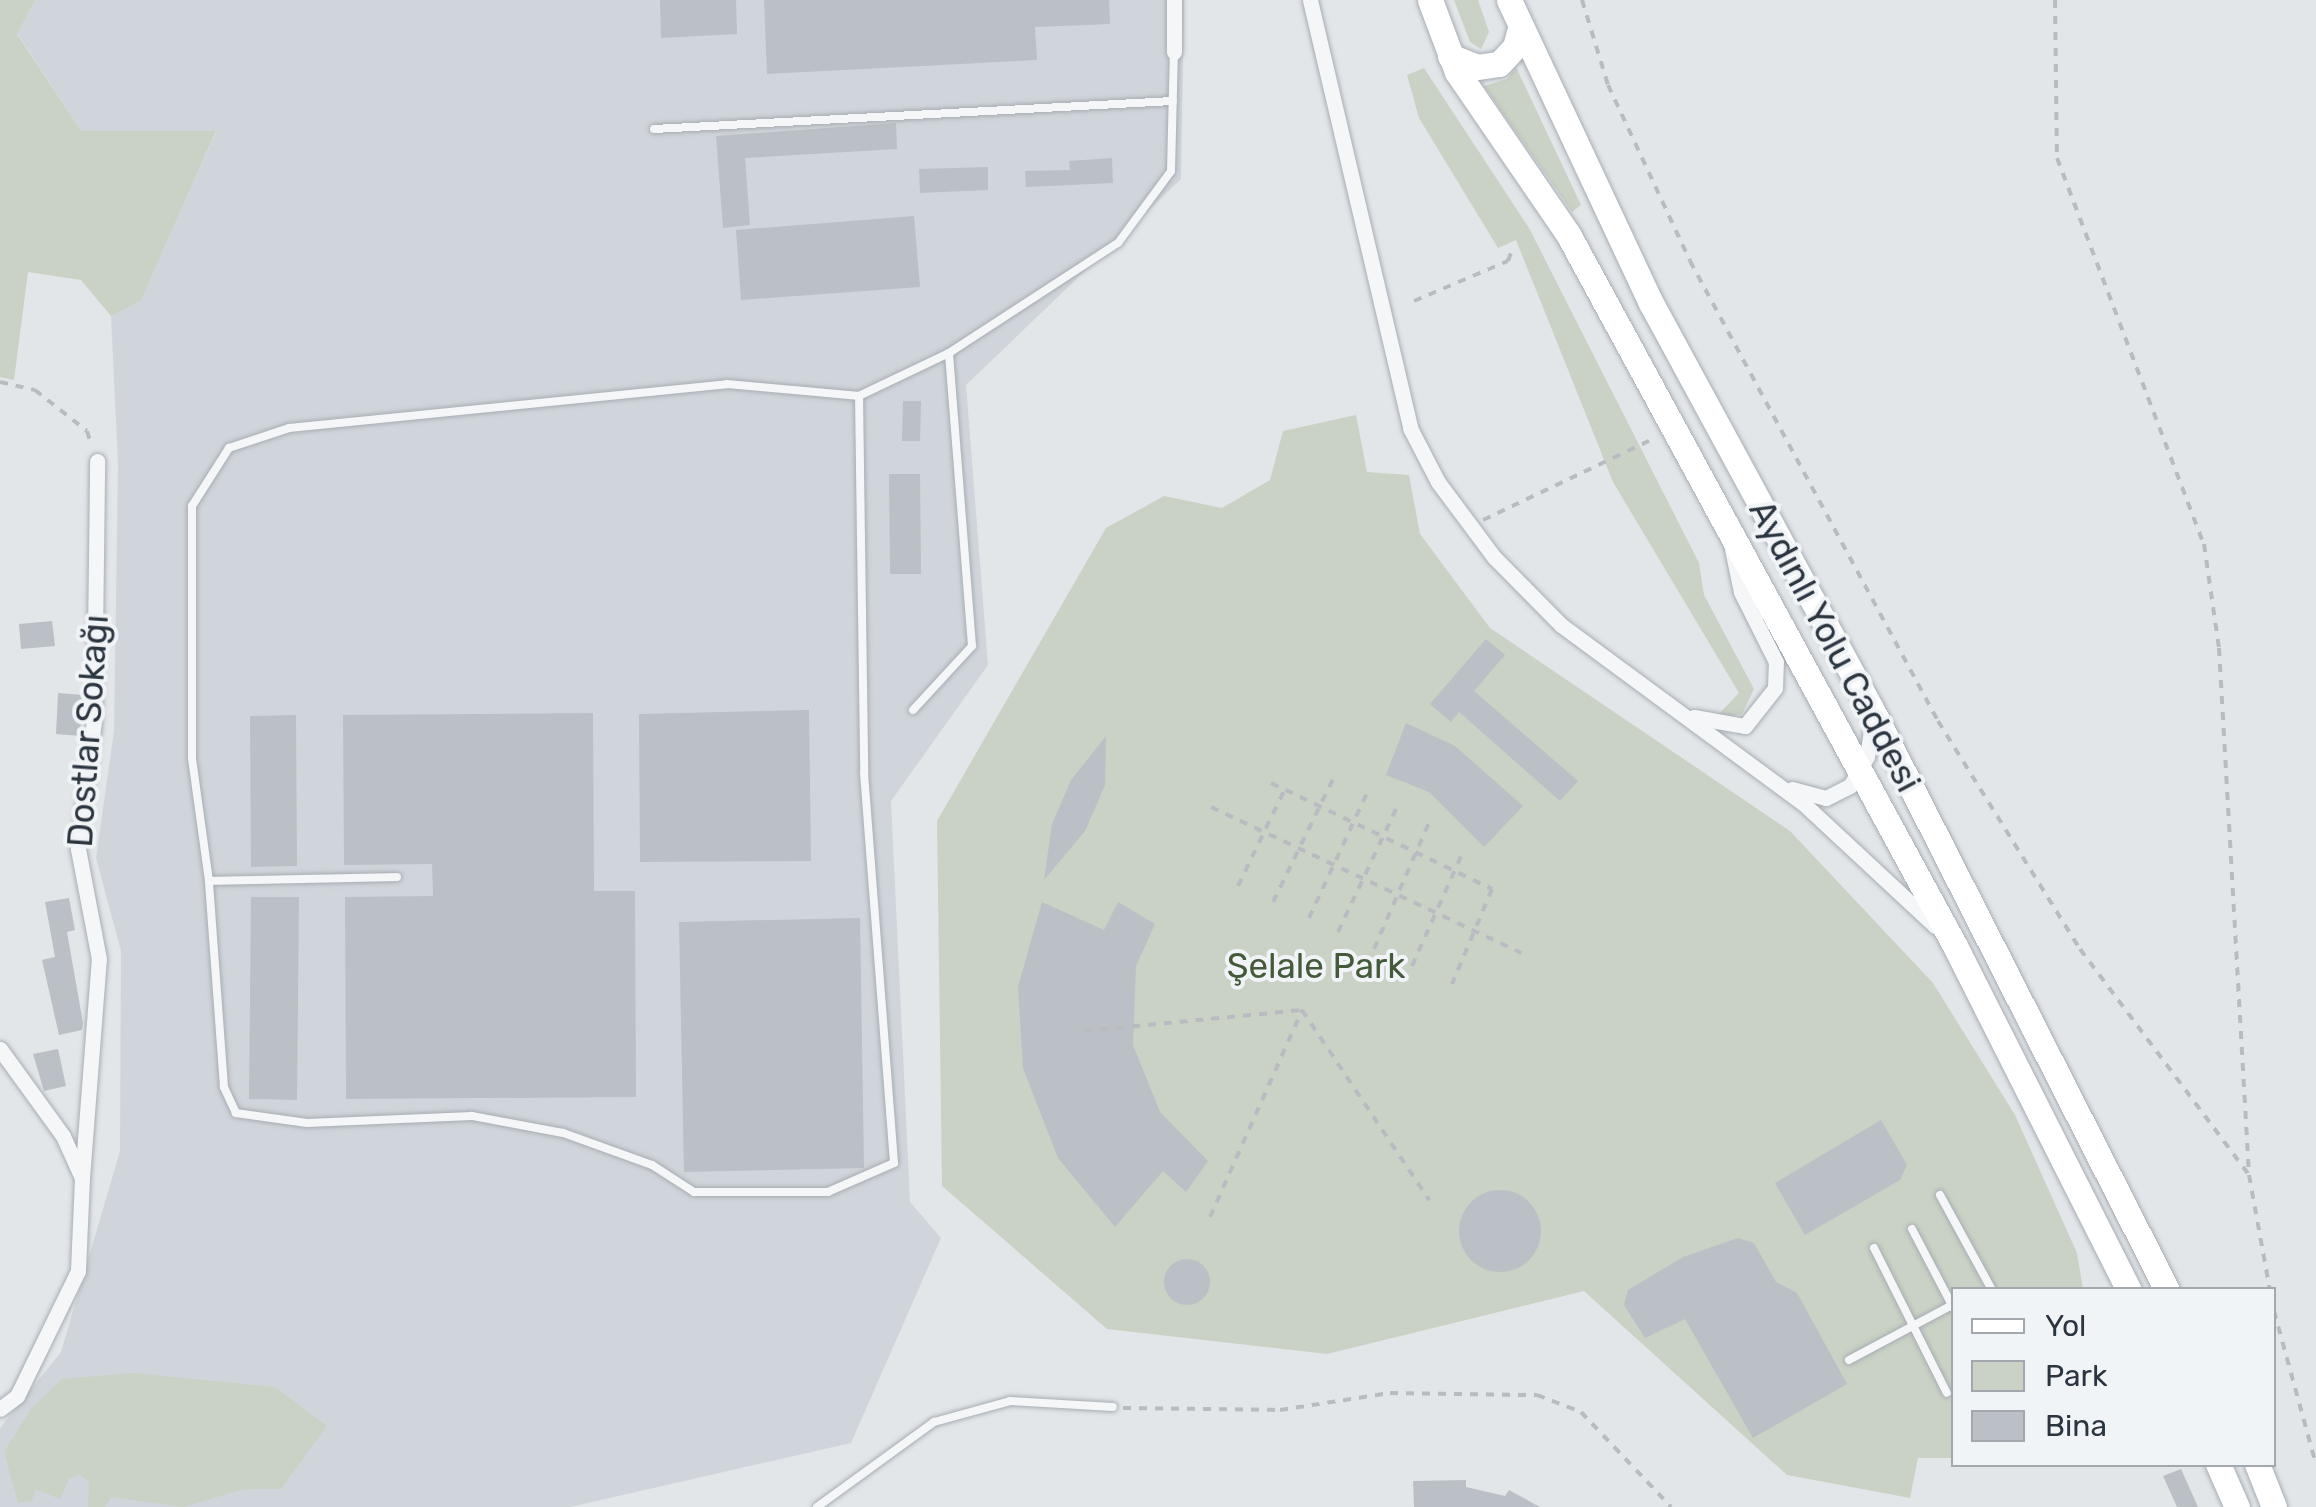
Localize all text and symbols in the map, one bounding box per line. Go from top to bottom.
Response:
street label: Aydınlı Yolu Caddesi [1740,493,1930,799]
street label: Dostlar Sokağı [59,613,117,849]
park label: Şelale Park [1227,945,1405,987]
legend [1951,1287,2276,1467]
text: Yol [2045,1308,2086,1344]
text: Park [2045,1358,2107,1394]
text: Bina [2045,1408,2107,1444]

